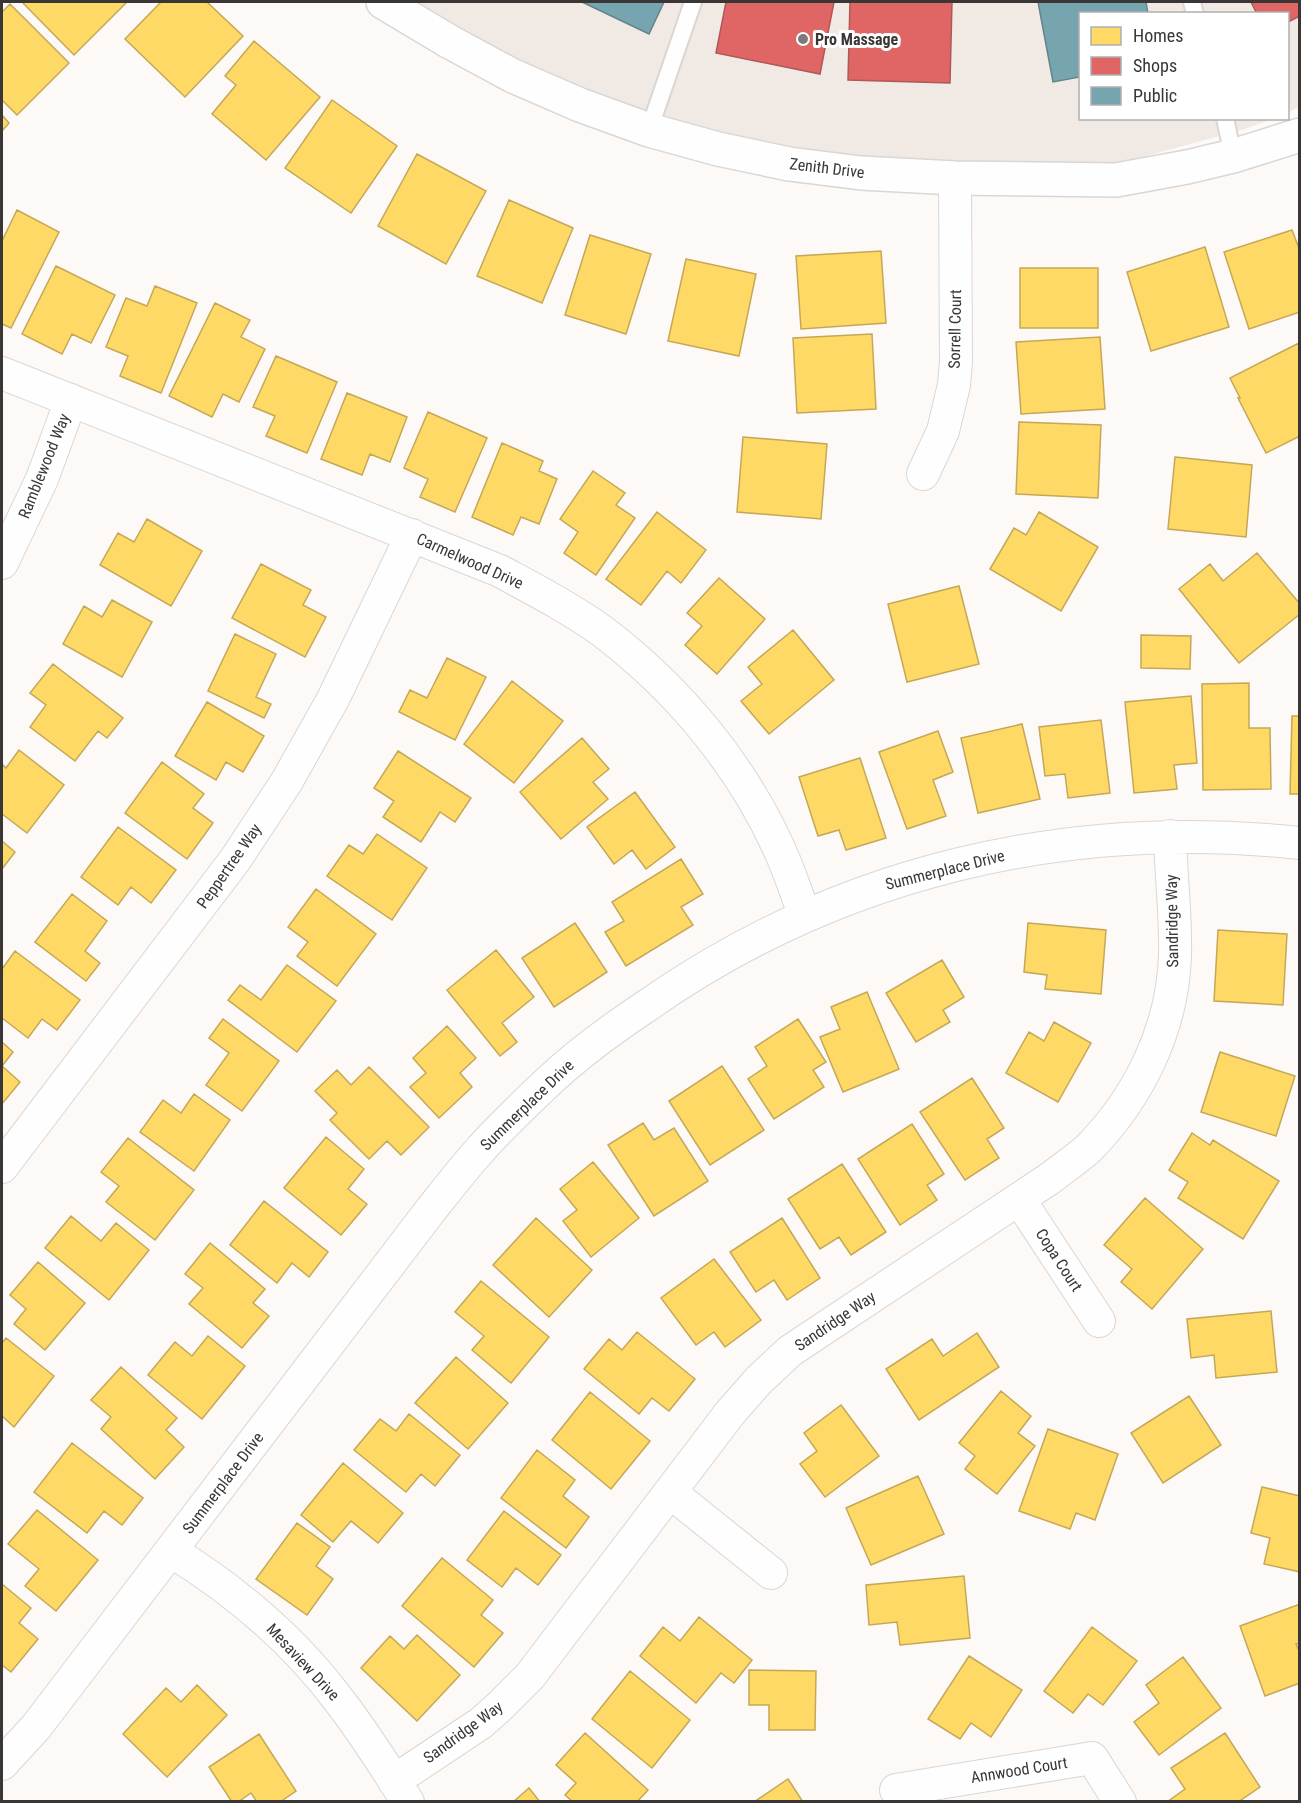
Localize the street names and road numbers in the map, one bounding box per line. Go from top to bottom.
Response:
street label: Zenith Drive [789,154,865,182]
street label: Sorrell Court [945,289,965,369]
street label: Ramblewood Way [14,410,74,521]
street label: Carmelwood Drive [414,529,526,593]
street label: Peppertree Way [193,820,265,912]
street label: Summerplace Drive [883,846,1007,894]
street label: Sandridge Way [1162,874,1182,968]
street label: Summerplace Drive [476,1056,578,1154]
street label: Copa Court [1032,1225,1086,1295]
street label: Sandridge Way [791,1287,879,1355]
street label: Summerplace Drive [179,1428,267,1538]
street label: Mesaview Drive [262,1620,344,1704]
street label: Sandridge Way [420,1697,507,1767]
street label: Annwood Court [969,1753,1069,1787]

